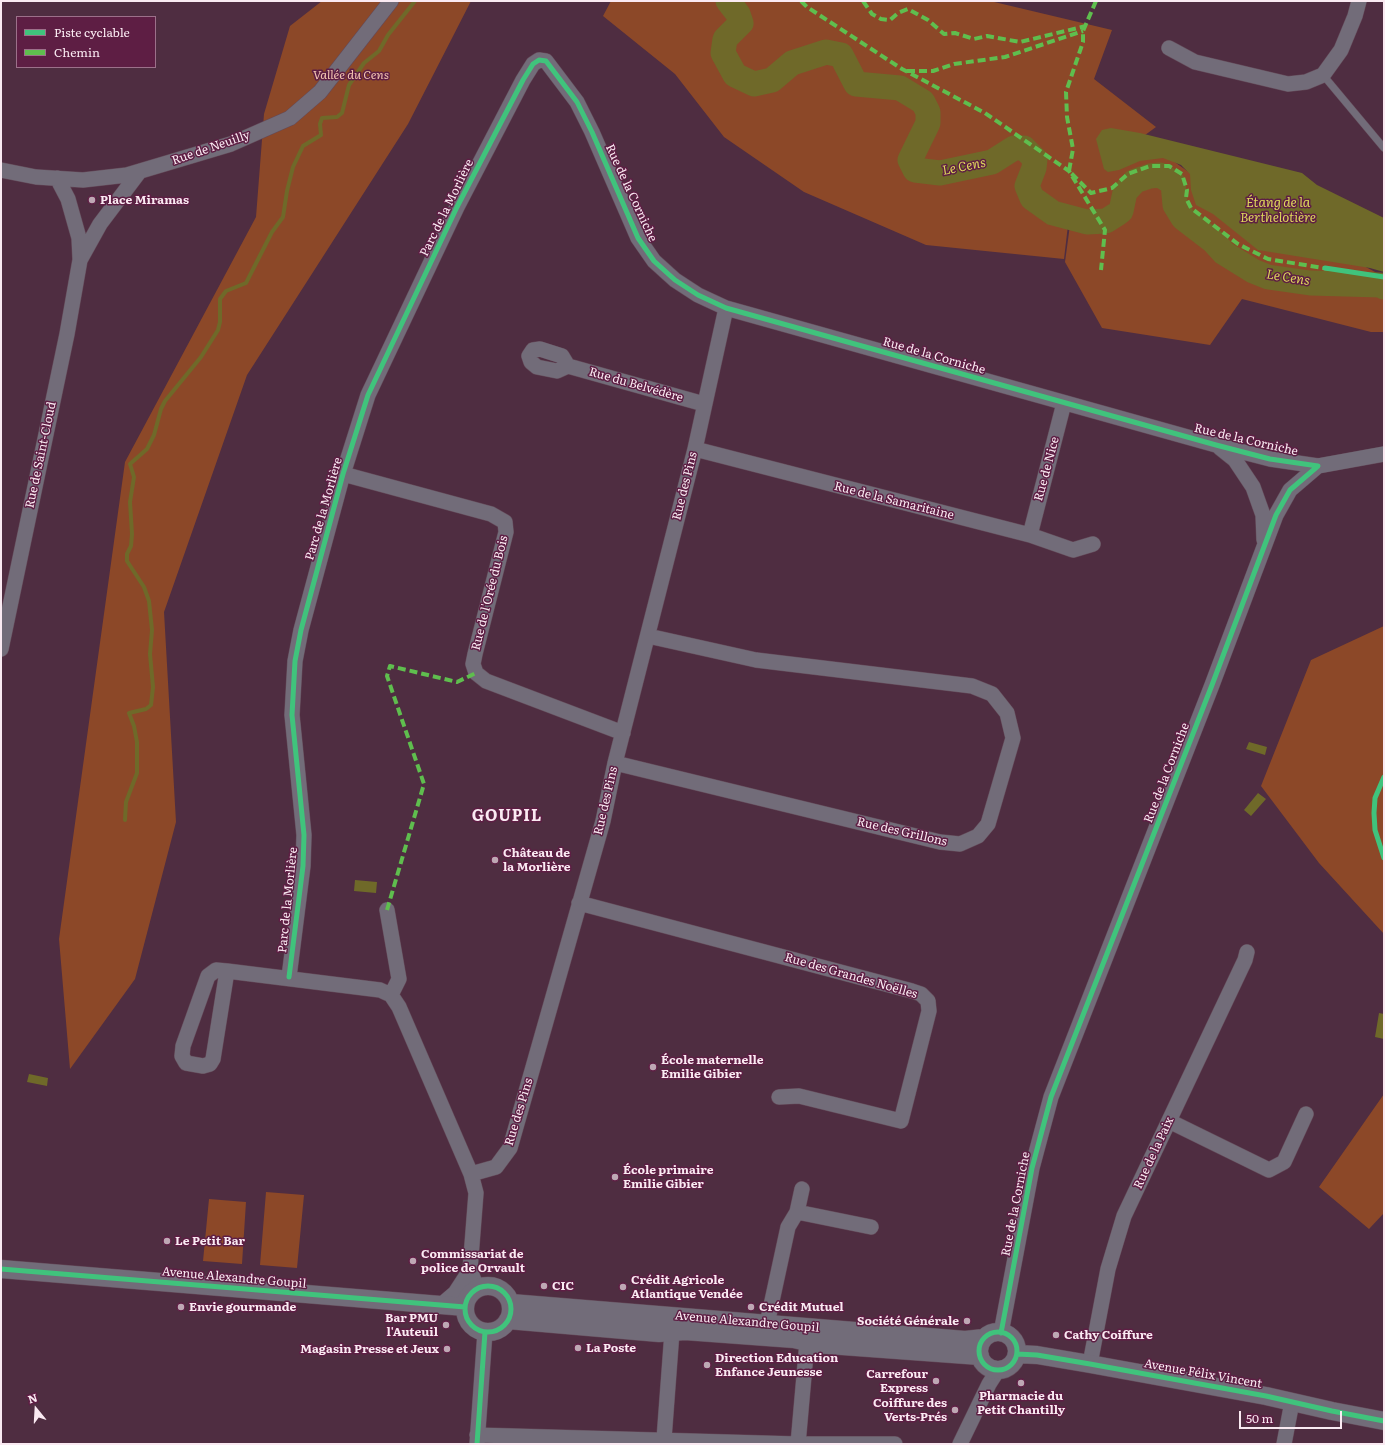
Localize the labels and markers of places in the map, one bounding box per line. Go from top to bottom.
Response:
place label: Place Miramas [100,193,189,207]
marker: Place Miramas [87,195,97,205]
place label: Château de la Morlière [503,846,571,874]
marker: Château de la Morlière [490,855,500,865]
place label: École maternelle Emilie Gibier [661,1053,764,1081]
marker: École maternelle Emilie Gibier [648,1062,658,1072]
place label: École primaire Emilie Gibier [623,1163,713,1191]
marker: École primaire Emilie Gibier [610,1172,620,1182]
place label: Le Petit Bar [175,1234,245,1248]
marker: Le Petit Bar [162,1236,172,1246]
place label: Commissariat de police de Orvault [421,1247,525,1275]
marker: Commissariat de police de Orvault [408,1256,418,1266]
place label: Crédit Agricole Atlantique Vendée [631,1273,743,1301]
place label: CIC [552,1279,574,1293]
marker: CIC [539,1281,549,1291]
marker: Crédit Agricole Atlantique Vendée [618,1282,628,1292]
place label: Envie gourmande [189,1300,296,1314]
place label: Crédit Mutuel [759,1300,844,1314]
marker: Envie gourmande [176,1302,186,1312]
marker: Crédit Mutuel [746,1302,756,1312]
place label: Bar PMU l'Auteuil [385,1311,438,1339]
place label: Société Générale [857,1314,959,1328]
marker: Société Générale [962,1316,972,1326]
marker: Bar PMU l'Auteuil [441,1320,451,1330]
place label: Cathy Coiffure [1064,1328,1153,1342]
marker: Cathy Coiffure [1051,1330,1061,1340]
place label: La Poste [586,1341,636,1355]
place label: Magasin Presse et Jeux [300,1342,439,1356]
marker: La Poste [573,1343,583,1353]
marker: Magasin Presse et Jeux [442,1344,452,1354]
place label: Direction Education Enfance Jeunesse [715,1351,838,1379]
marker: Direction Education Enfance Jeunesse [702,1360,712,1370]
place label: Carrefour Express [866,1367,928,1395]
marker: Carrefour Express [931,1376,941,1386]
marker: Pharmacie du Petit Chantilly [1016,1378,1026,1388]
place label: Pharmacie du Petit Chantilly [977,1389,1065,1417]
place label: Coiffure des Verts-Prés [873,1396,947,1424]
marker: Coiffure des Verts-Prés [950,1405,960,1415]

